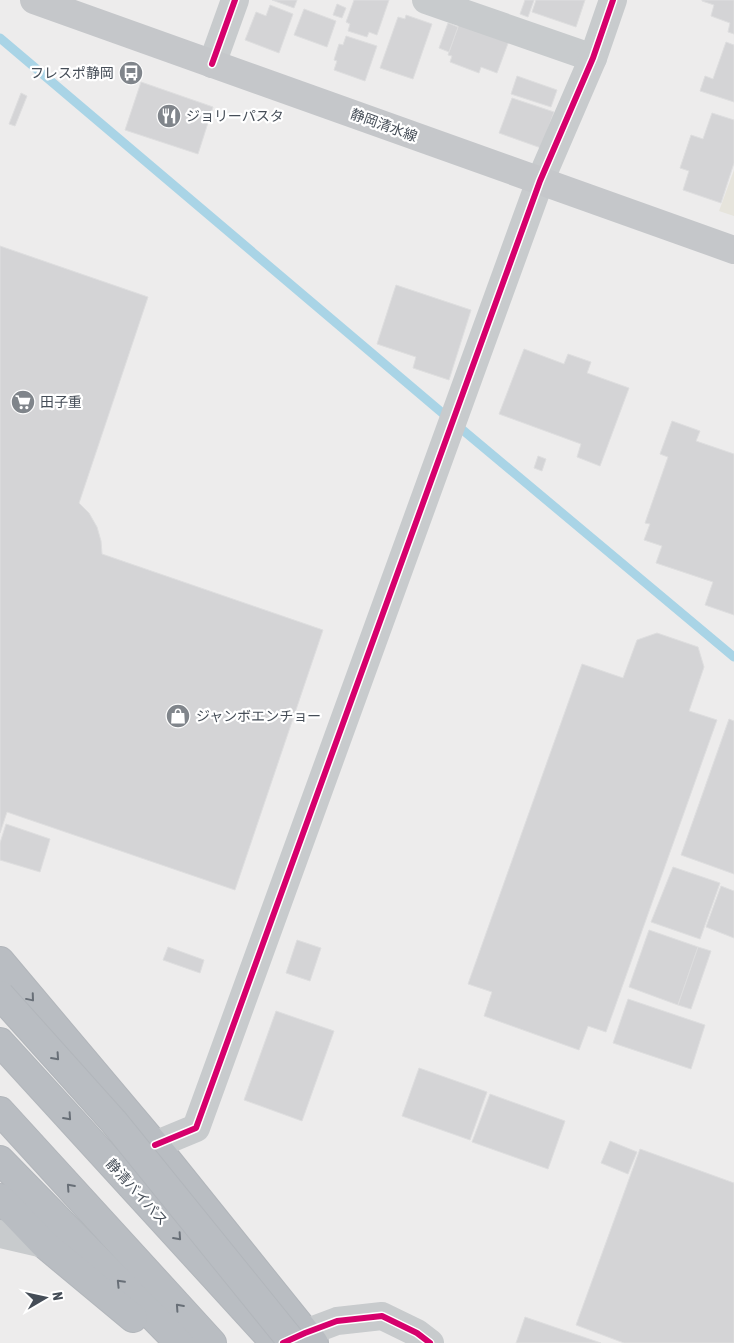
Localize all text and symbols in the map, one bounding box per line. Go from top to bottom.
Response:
bus stop icon: フレスポ静岡 [118,60,144,86]
place label: フレスポ静岡 [30,65,114,81]
restaurant icon: ジョリーパスタ [156,103,182,129]
street label: 静岡清水線 [348,106,420,144]
place label: ジョリーパスタ [186,108,284,124]
supermarket icon: 田子重 [10,389,36,415]
place label: 田子重 [40,394,82,410]
shop icon: ジャンボエンチョー [165,703,191,729]
place label: ジャンボエンチョー [196,708,321,724]
one-way arrow [26,993,35,1002]
one-way arrow [50,1052,59,1061]
one-way arrow [62,1111,71,1120]
street label: 静清バイパス [103,1156,171,1228]
one-way arrow [67,1184,76,1193]
one-way arrow [172,1231,181,1240]
north arrow [20,1273,70,1323]
one-way arrow [117,1280,126,1289]
text: N [49,1291,66,1301]
one-way arrow [176,1304,185,1313]

